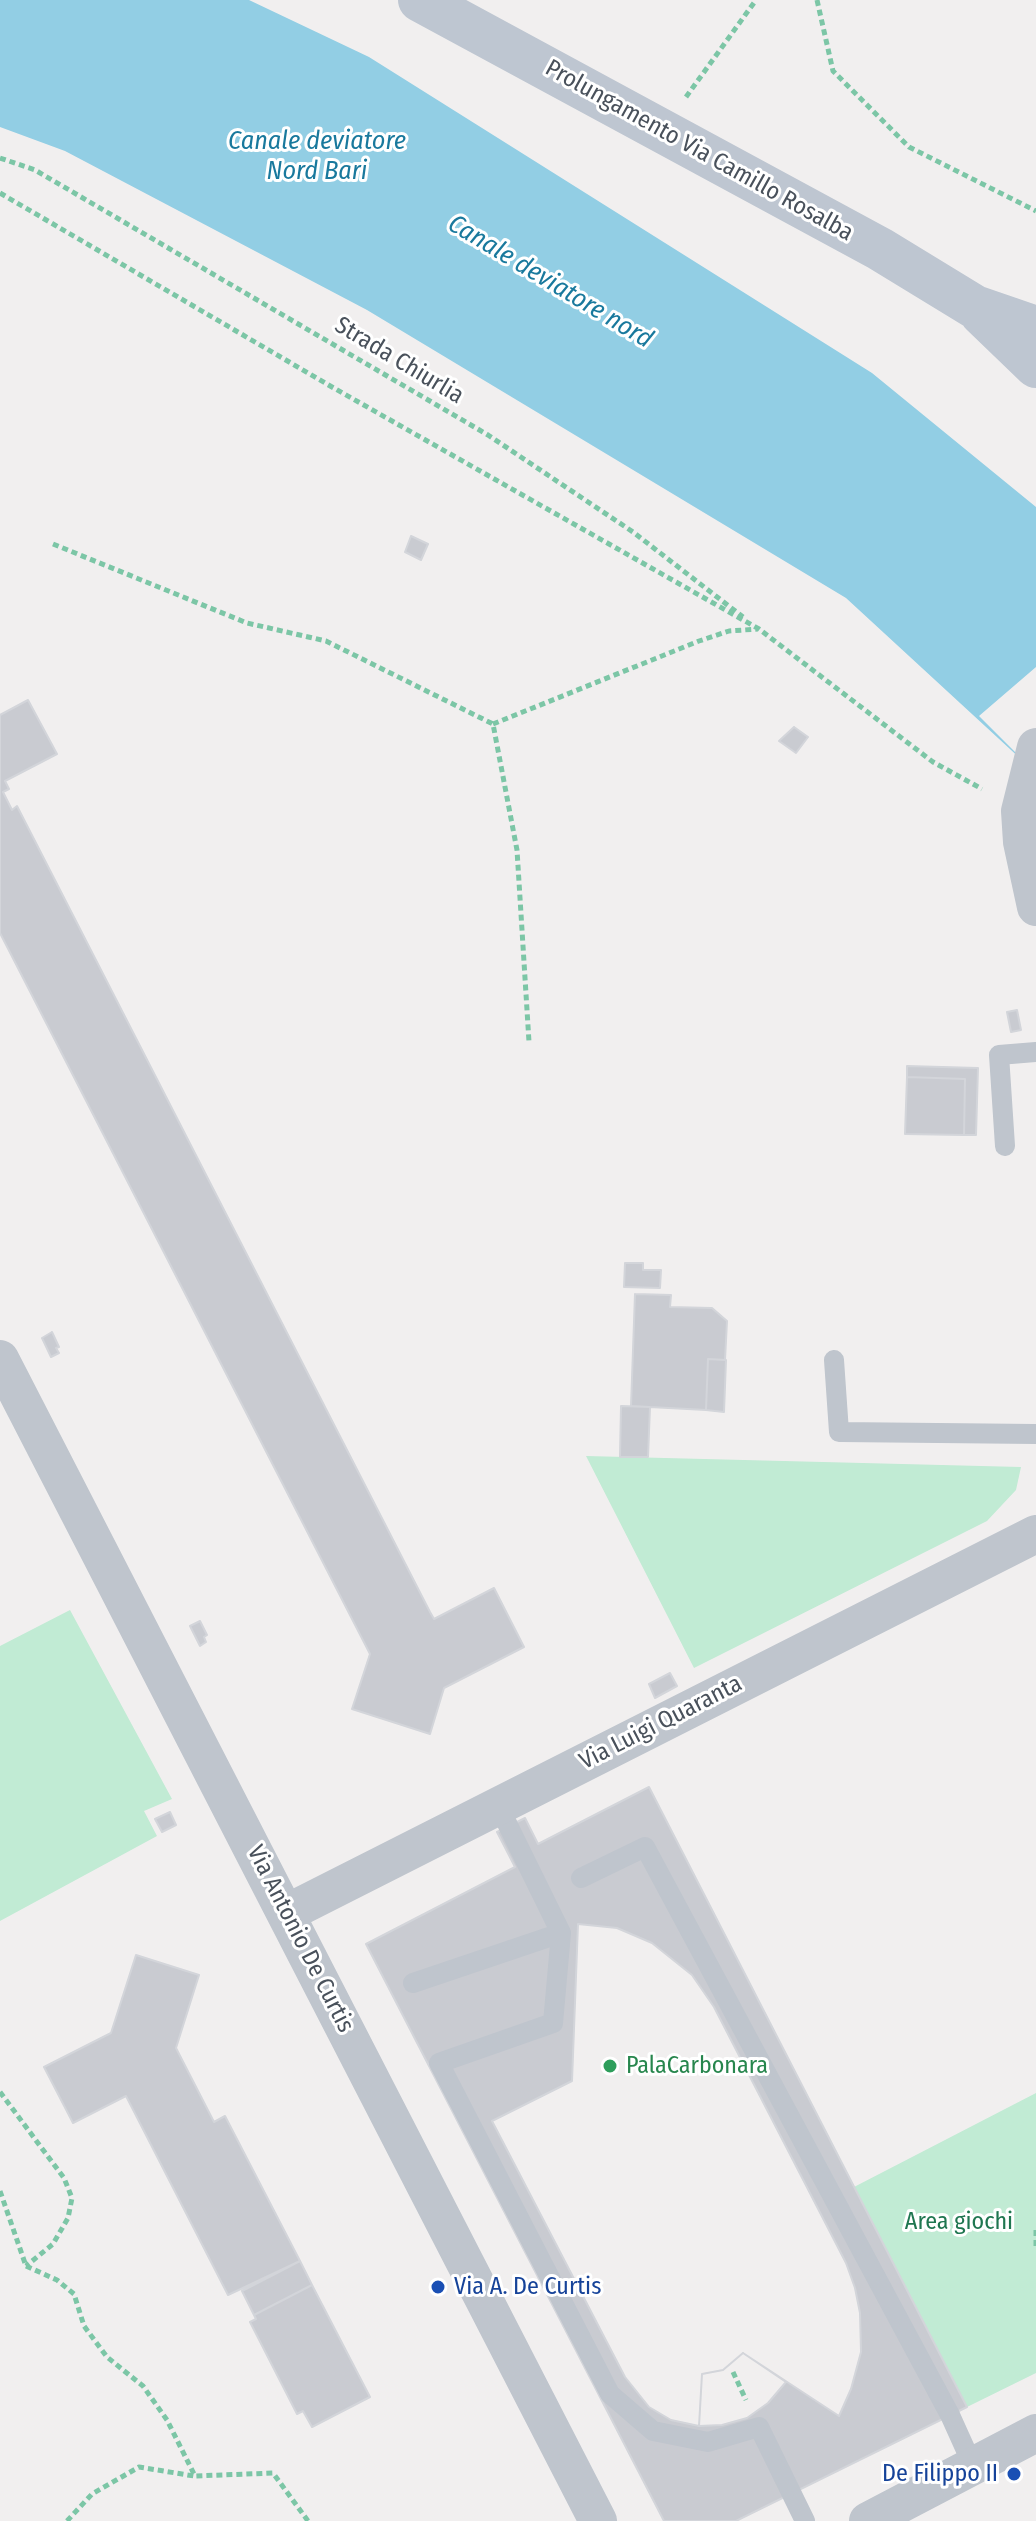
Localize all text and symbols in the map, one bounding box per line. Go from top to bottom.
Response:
street label: Prolungamento Via Camillo Rosalba [540,54,858,248]
water label: Canale deviatore Nord Bari [228,126,406,188]
water label: Canale deviatore nord [442,209,658,355]
street label: Strada Chiurlia [329,311,469,411]
street label: Via Luigi Quaranta [575,1670,747,1776]
street label: Via Antonio De Curtis [240,1841,360,2037]
place label: PalaCarbonara [626,2052,768,2080]
marker: PalaCarbonara [601,2057,619,2075]
park label: Area giochi [905,2208,1013,2236]
place label: Via A. De Curtis [454,2273,601,2301]
marker: Via A. De Curtis [429,2278,447,2296]
place label: De Filippo II [882,2460,998,2488]
marker: De Filippo II [1005,2465,1023,2483]

